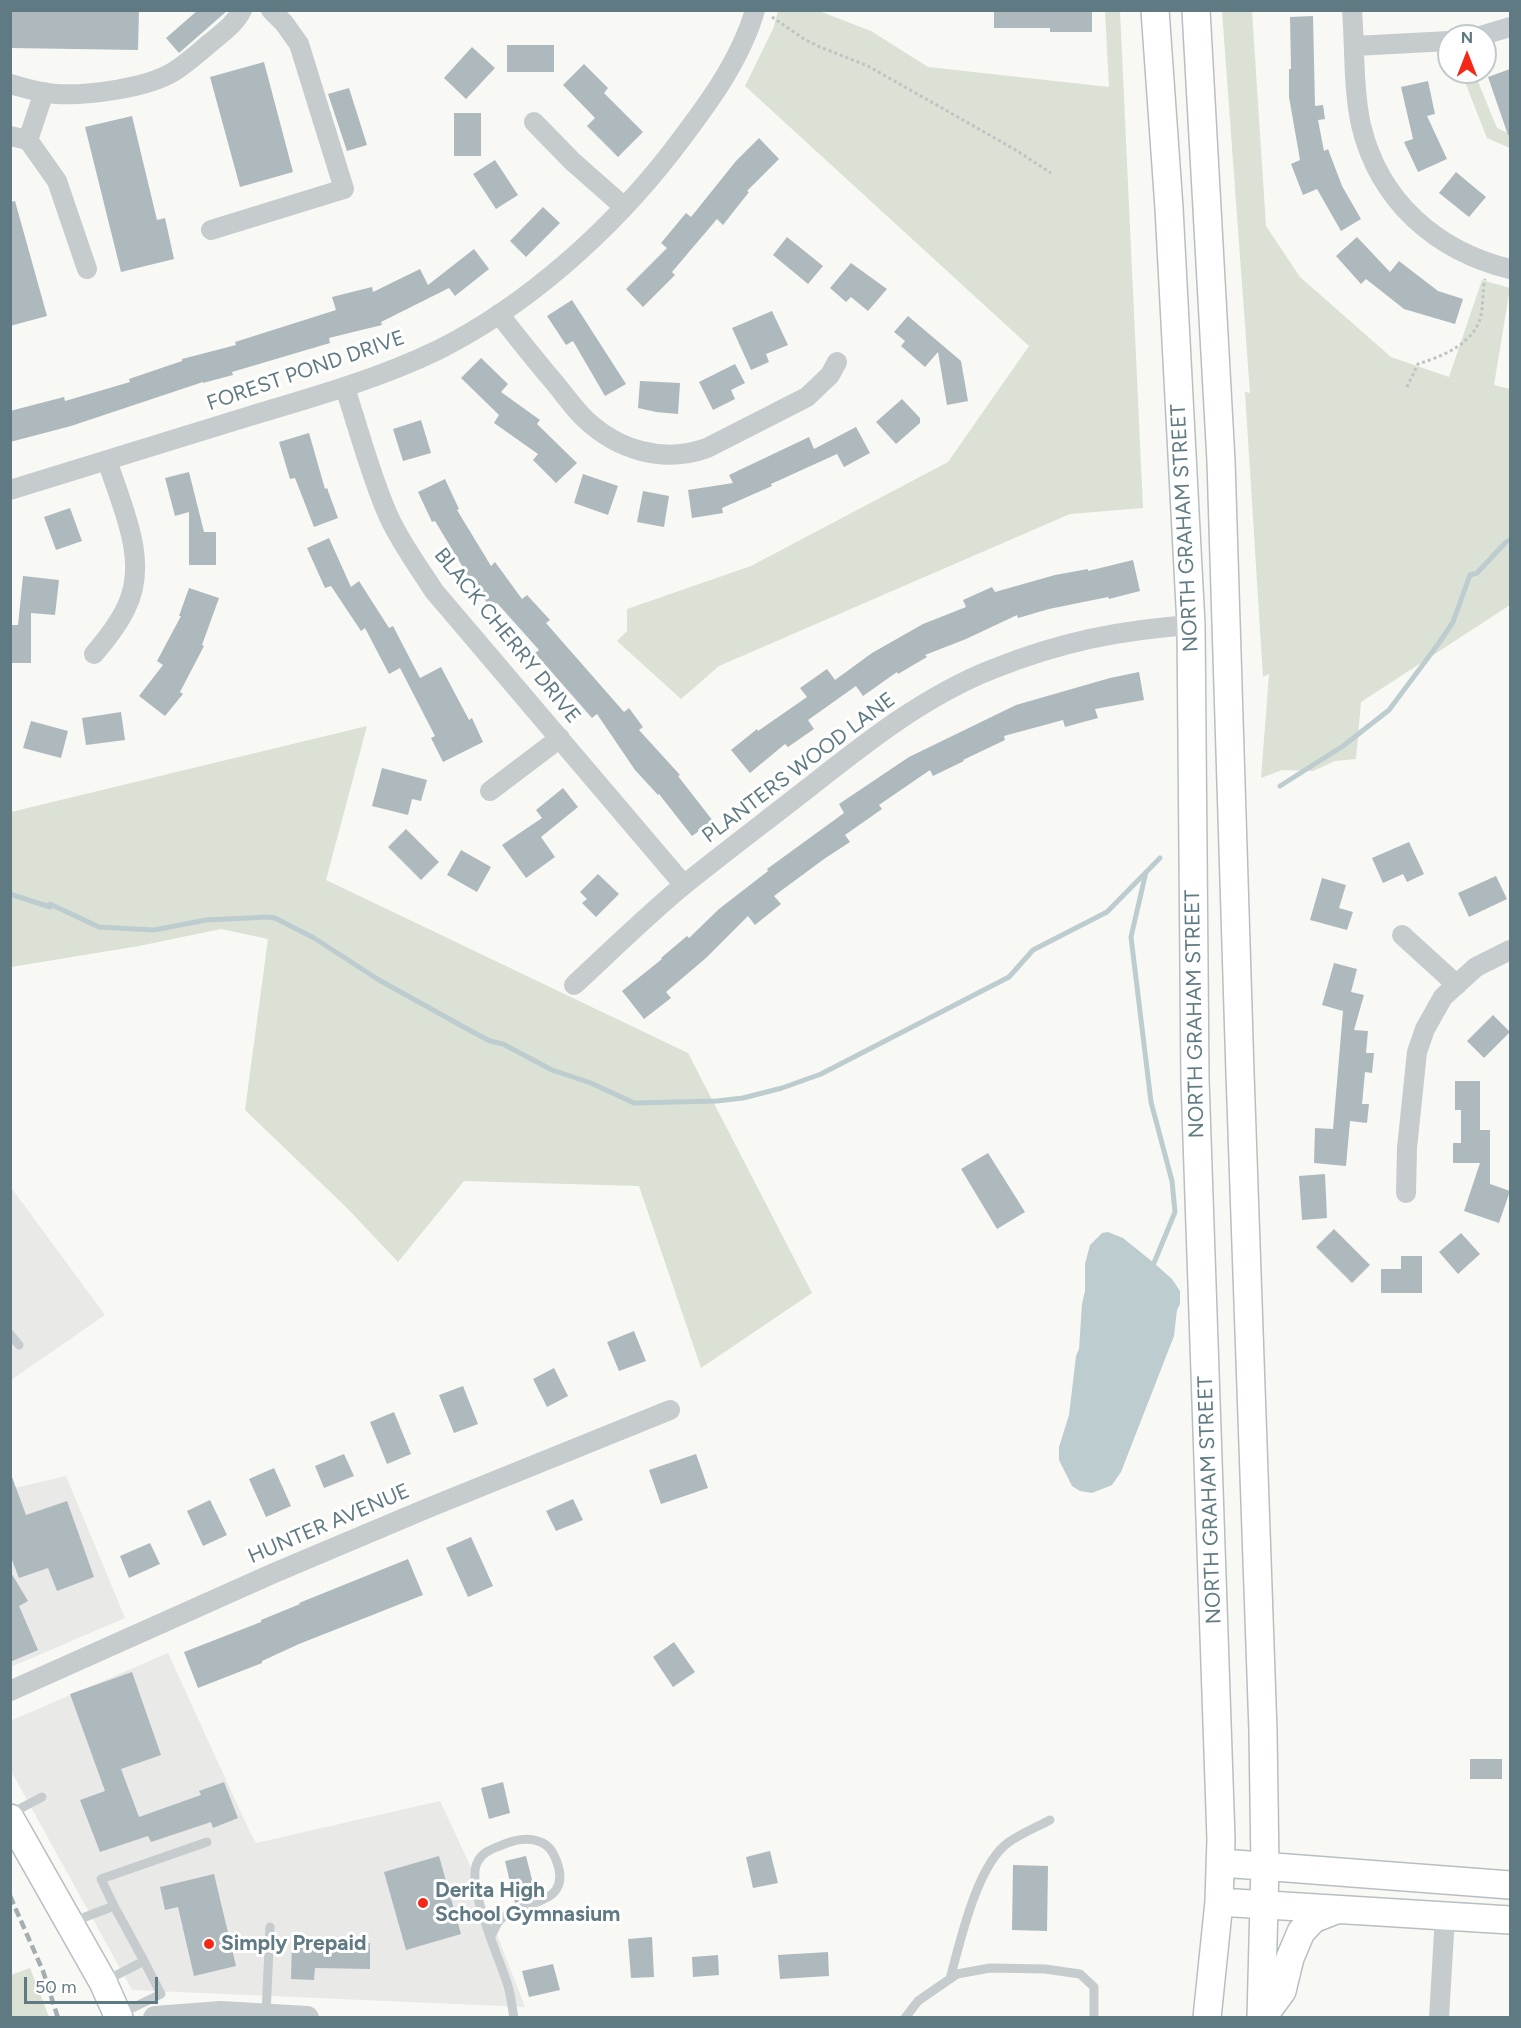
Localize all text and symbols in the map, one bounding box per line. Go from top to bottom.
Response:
north arrow [1437,24,1497,84]
text: N [1461,28,1473,47]
street label: FOREST POND DRIVE [204,325,408,417]
street label: NORTH GRAHAM STREET [1166,403,1204,653]
street label: BLACK CHERRY DRIVE [428,543,586,729]
street label: PLANTERS WOOD LANE [698,687,900,849]
street label: NORTH GRAHAM STREET [1180,890,1210,1138]
street label: NORTH GRAHAM STREET [1193,1375,1227,1625]
street label: HUNTER AVENUE [244,1479,414,1569]
place label: Derita High School Gymnasium [435,1878,620,1928]
marker: Derita High School Gymnasium [416,1896,430,1910]
place label: Simply Prepaid [221,1931,366,1957]
marker: Simply Prepaid [202,1937,216,1951]
scale bar [27,1965,160,2003]
text: 50 m [35,1976,77,1998]

